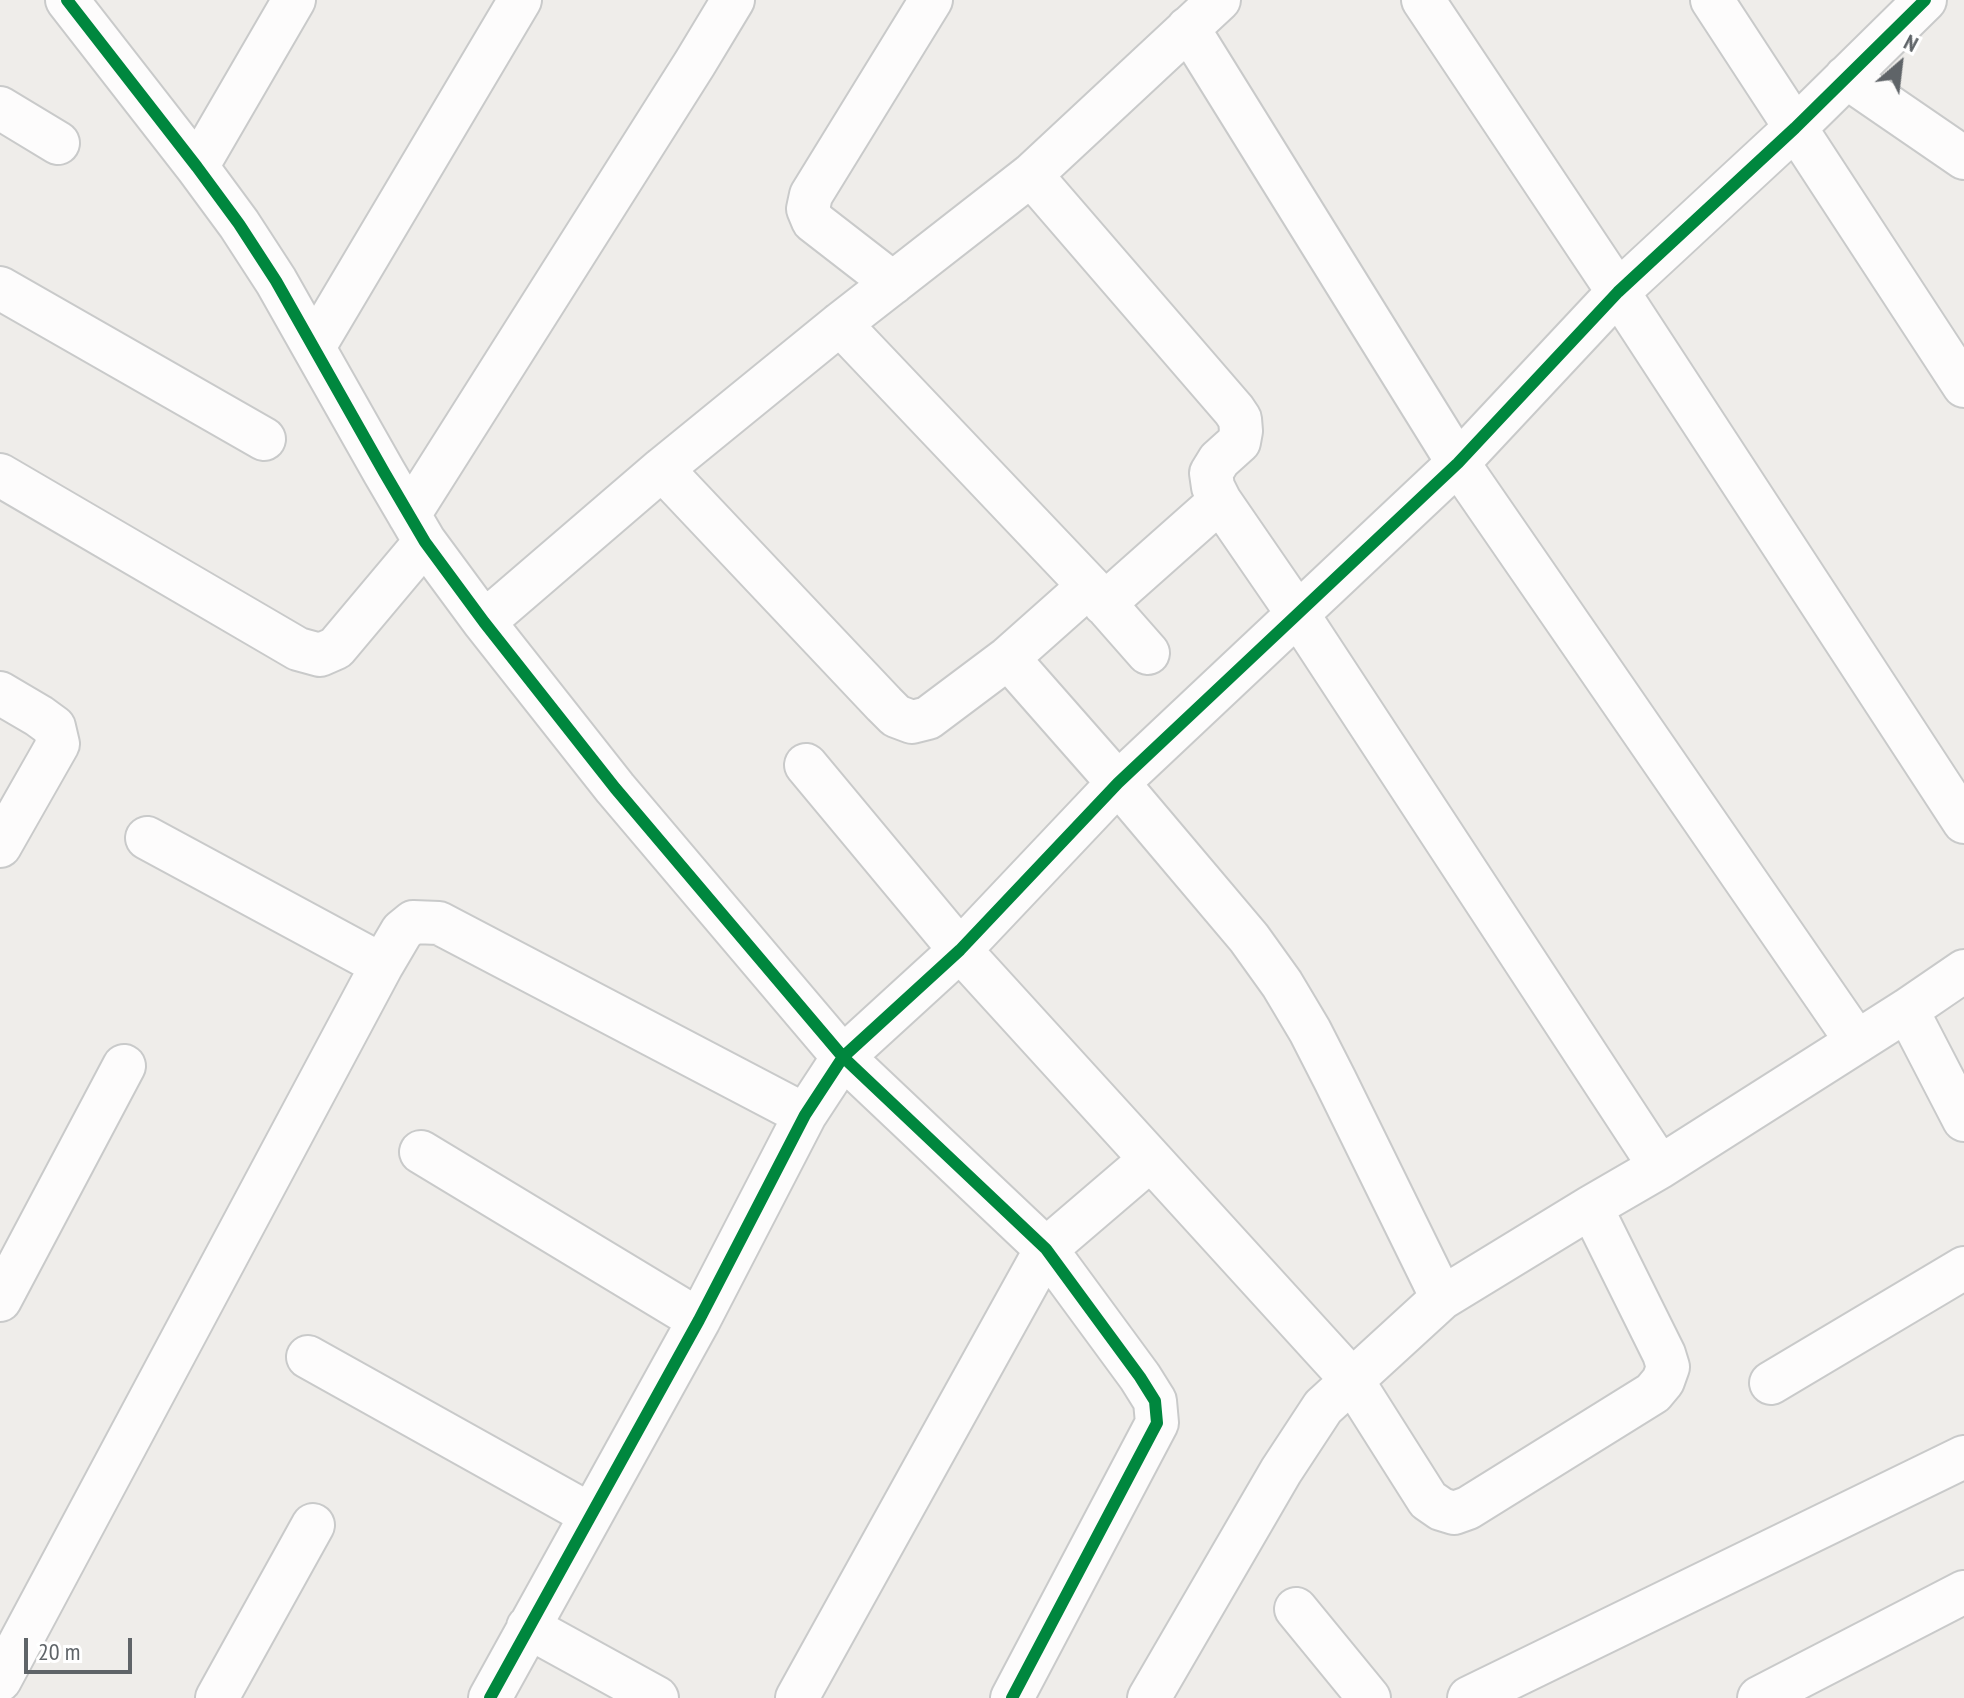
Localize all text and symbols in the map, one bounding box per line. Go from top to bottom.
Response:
north arrow [1860,24,1940,104]
text: N [1899,28,1923,58]
scale bar [28,1622,136,1672]
text: 20 m [38,1636,80,1667]

